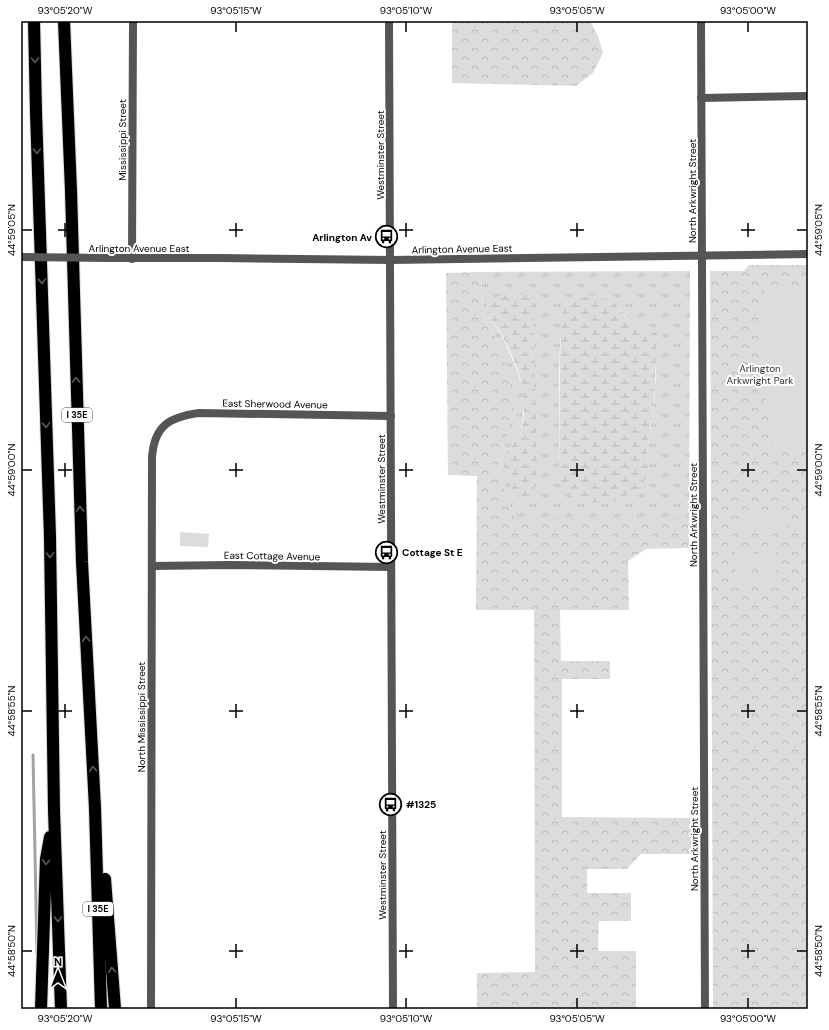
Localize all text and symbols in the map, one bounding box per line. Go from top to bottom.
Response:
text: 93°05'20"W [38,4,93,17]
text: 93°05'15"W [210,4,262,17]
text: 93°05'10"W [380,4,432,17]
text: 93°05'05"W [549,4,605,17]
text: 93°05'00"W [720,4,776,17]
one-way arrow [30,57,39,63]
street label: Mississippi Street [116,99,129,181]
street label: Westminster Street [374,110,387,200]
street label: North Arkwright Street [686,139,699,243]
one-way arrow [33,148,41,154]
text: 44°59'05"N [5,204,18,256]
text: 44°59'05"N [812,204,825,256]
bus stop icon: Arlington Av [374,224,400,250]
place label: Arlington Av [312,231,372,244]
street label: Arlington Avenue East [89,242,190,255]
street label: Arlington Avenue East [411,242,513,256]
one-way arrow [37,278,46,284]
park label: Arlington Arkwright Park [727,362,793,387]
one-way arrow [71,377,80,383]
street label: East Sherwood Avenue [222,397,328,411]
road number: I 35E [62,408,92,422]
one-way arrow [42,422,51,428]
street label: Westminster Street [375,434,388,524]
text: 44°59'00"N [5,444,18,496]
text: 44°59'00"N [812,444,825,496]
street label: North Arkwright Street [687,463,700,567]
one-way arrow [76,506,84,512]
bus stop icon: Cottage St E [374,539,400,565]
place label: Cottage St E [402,546,463,559]
street label: East Cottage Avenue [224,549,321,563]
one-way arrow [46,552,54,558]
one-way arrow [81,636,90,642]
street label: North Mississippi Street [135,662,148,772]
text: 44°58'55"N [5,685,18,736]
text: 44°58'55"N [812,685,825,736]
one-way arrow [88,766,97,772]
street label: North Arkwright Street [688,787,701,891]
bus stop icon: #1325 [377,791,403,817]
place label: #1325 [406,798,436,811]
street label: Westminster Street [376,830,389,920]
one-way arrow [42,859,51,865]
road number: I 35E [83,902,113,916]
one-way arrow [54,916,62,922]
text: 44°58'50"N [5,925,18,977]
text: 44°58'50"N [812,925,825,977]
north arrow [38,952,78,992]
text: N [54,955,62,969]
one-way arrow [107,967,116,973]
text: 93°05'20"W [38,1012,93,1025]
text: 93°05'15"W [210,1012,262,1025]
text: 93°05'10"W [380,1012,432,1025]
text: 93°05'05"W [549,1012,605,1025]
text: 93°05'00"W [720,1012,776,1025]

